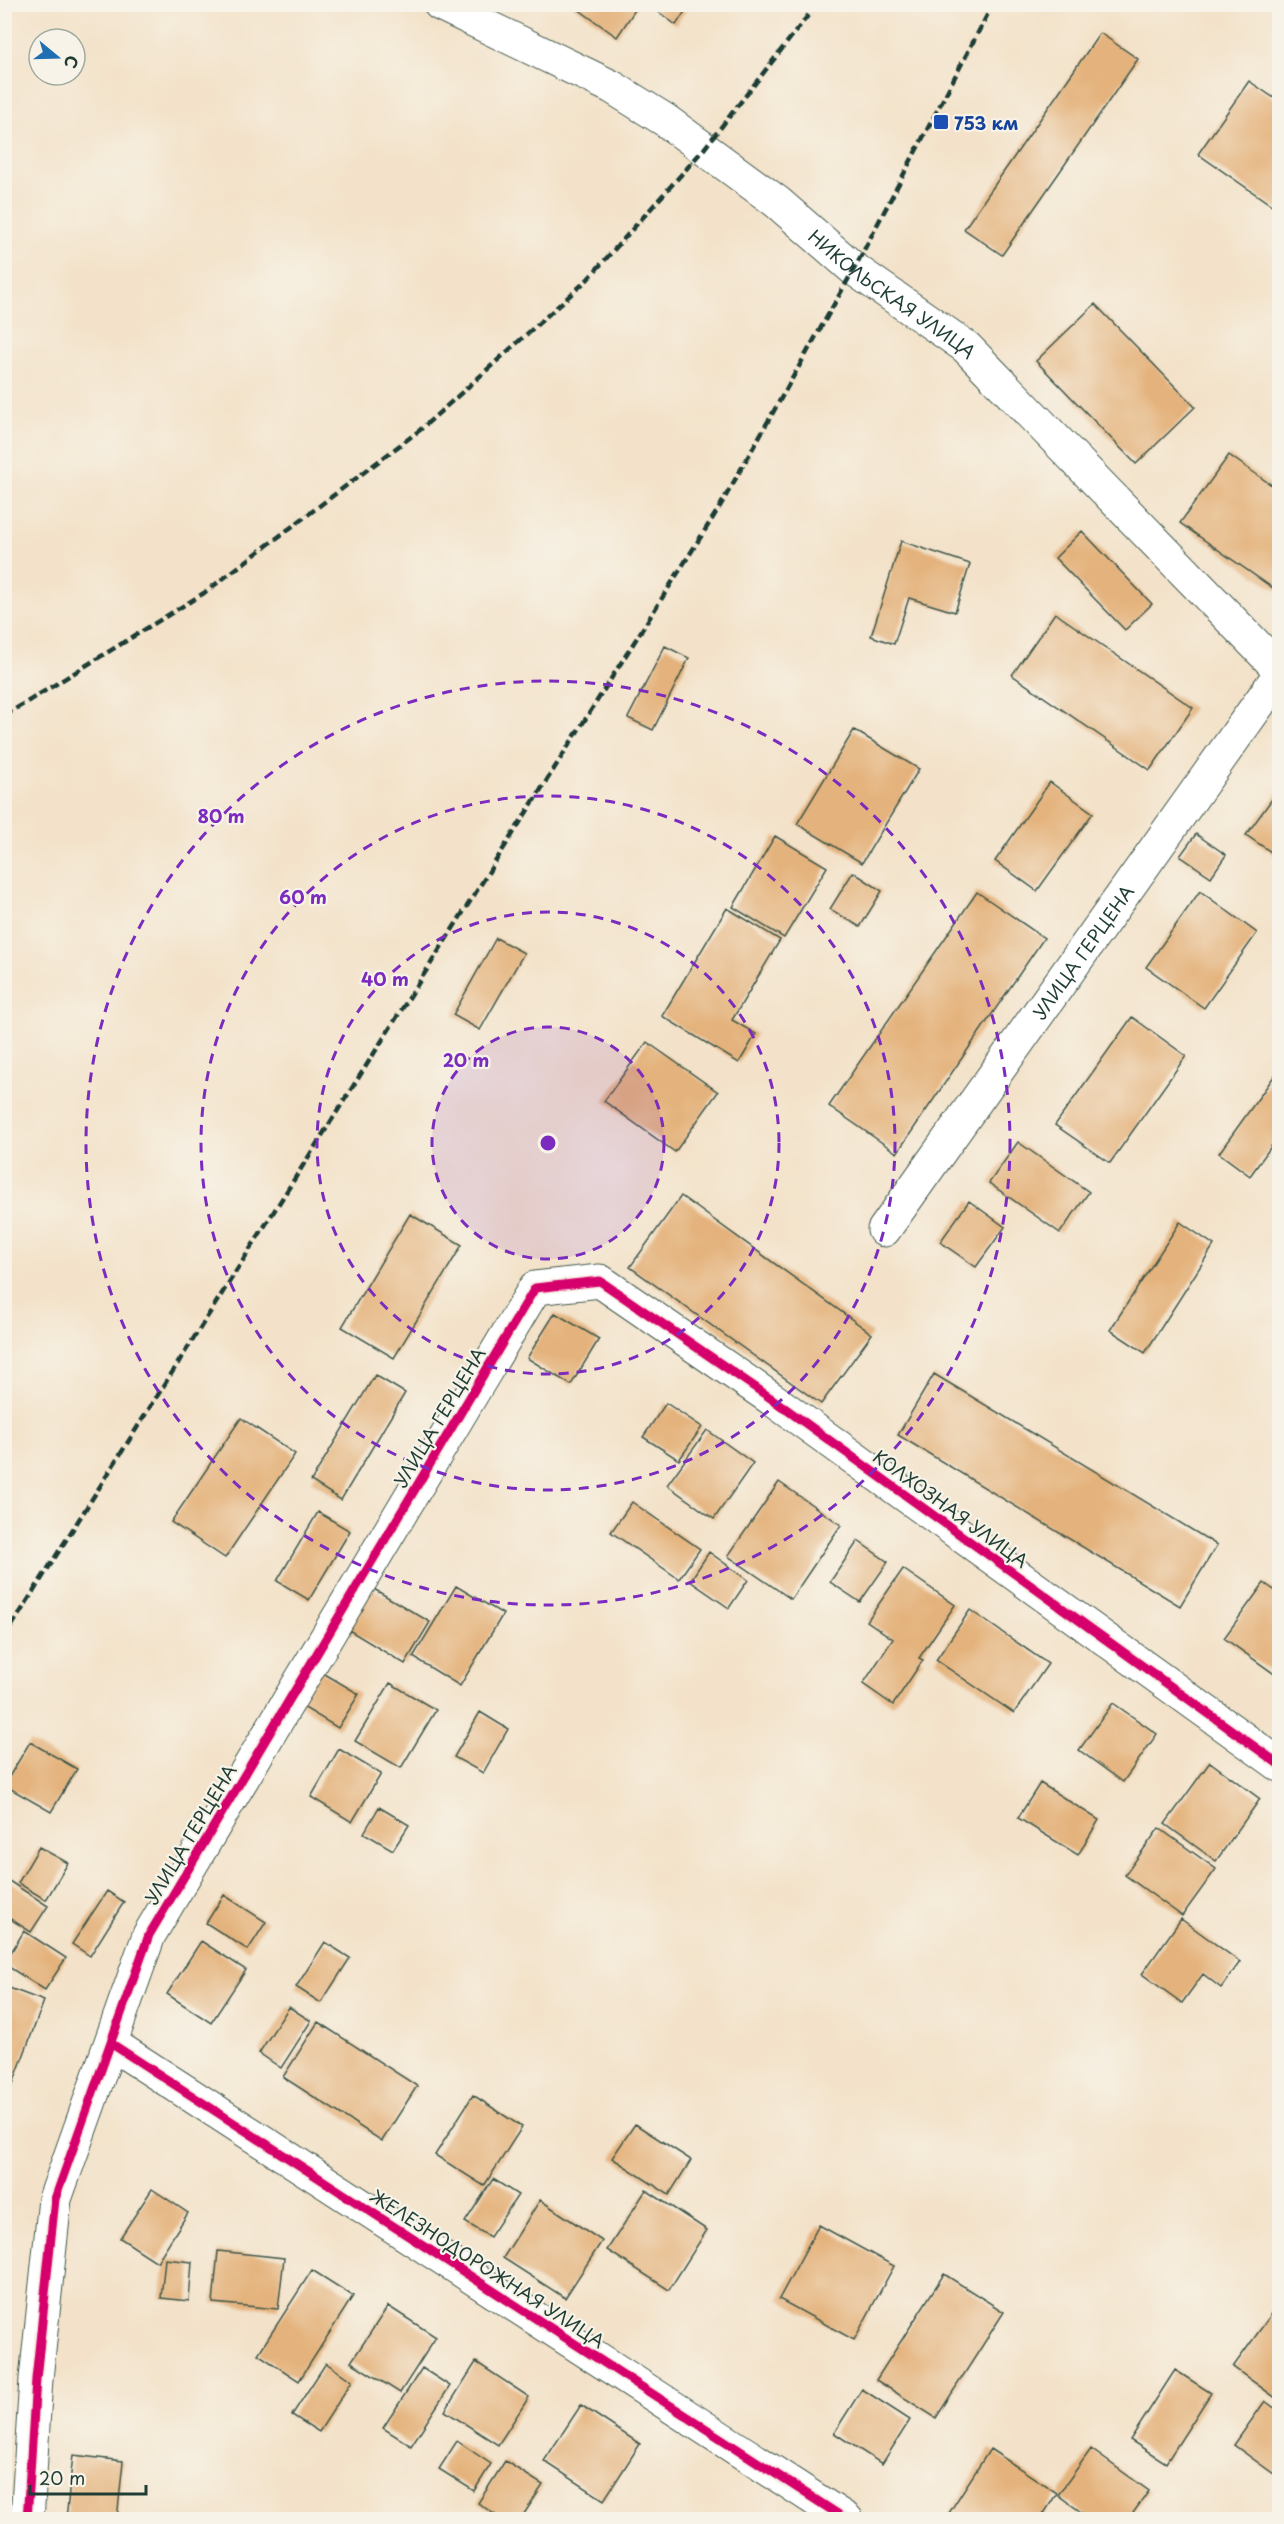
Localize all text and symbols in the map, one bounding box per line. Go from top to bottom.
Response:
north arrow [27,27,87,87]
text: С [59,53,85,72]
place label: 753 км [954,109,1018,136]
marker: 753 км [932,113,950,131]
street label: НИКОЛЬСКАЯ УЛИЦА [803,222,983,364]
text: 80 m [197,802,245,829]
street label: УЛИЦА ГЕРЦЕНА [1025,879,1140,1024]
text: 60 m [279,883,327,910]
text: 40 m [361,965,409,992]
text: 20 m [443,1046,489,1073]
centre of rings [538,1133,558,1153]
street label: УЛИЦА ГЕРЦЕНА [386,1342,492,1492]
street label: КОЛХОЗНАЯ УЛИЦА [868,1442,1034,1574]
street label: УЛИЦА ГЕРЦЕНА [137,1759,243,1909]
street label: ЖЕЛЕЗНОДОРОЖНАЯ УЛИЦА [365,2182,611,2354]
scale bar [30,2458,146,2496]
text: 20 m [39,2464,85,2491]

